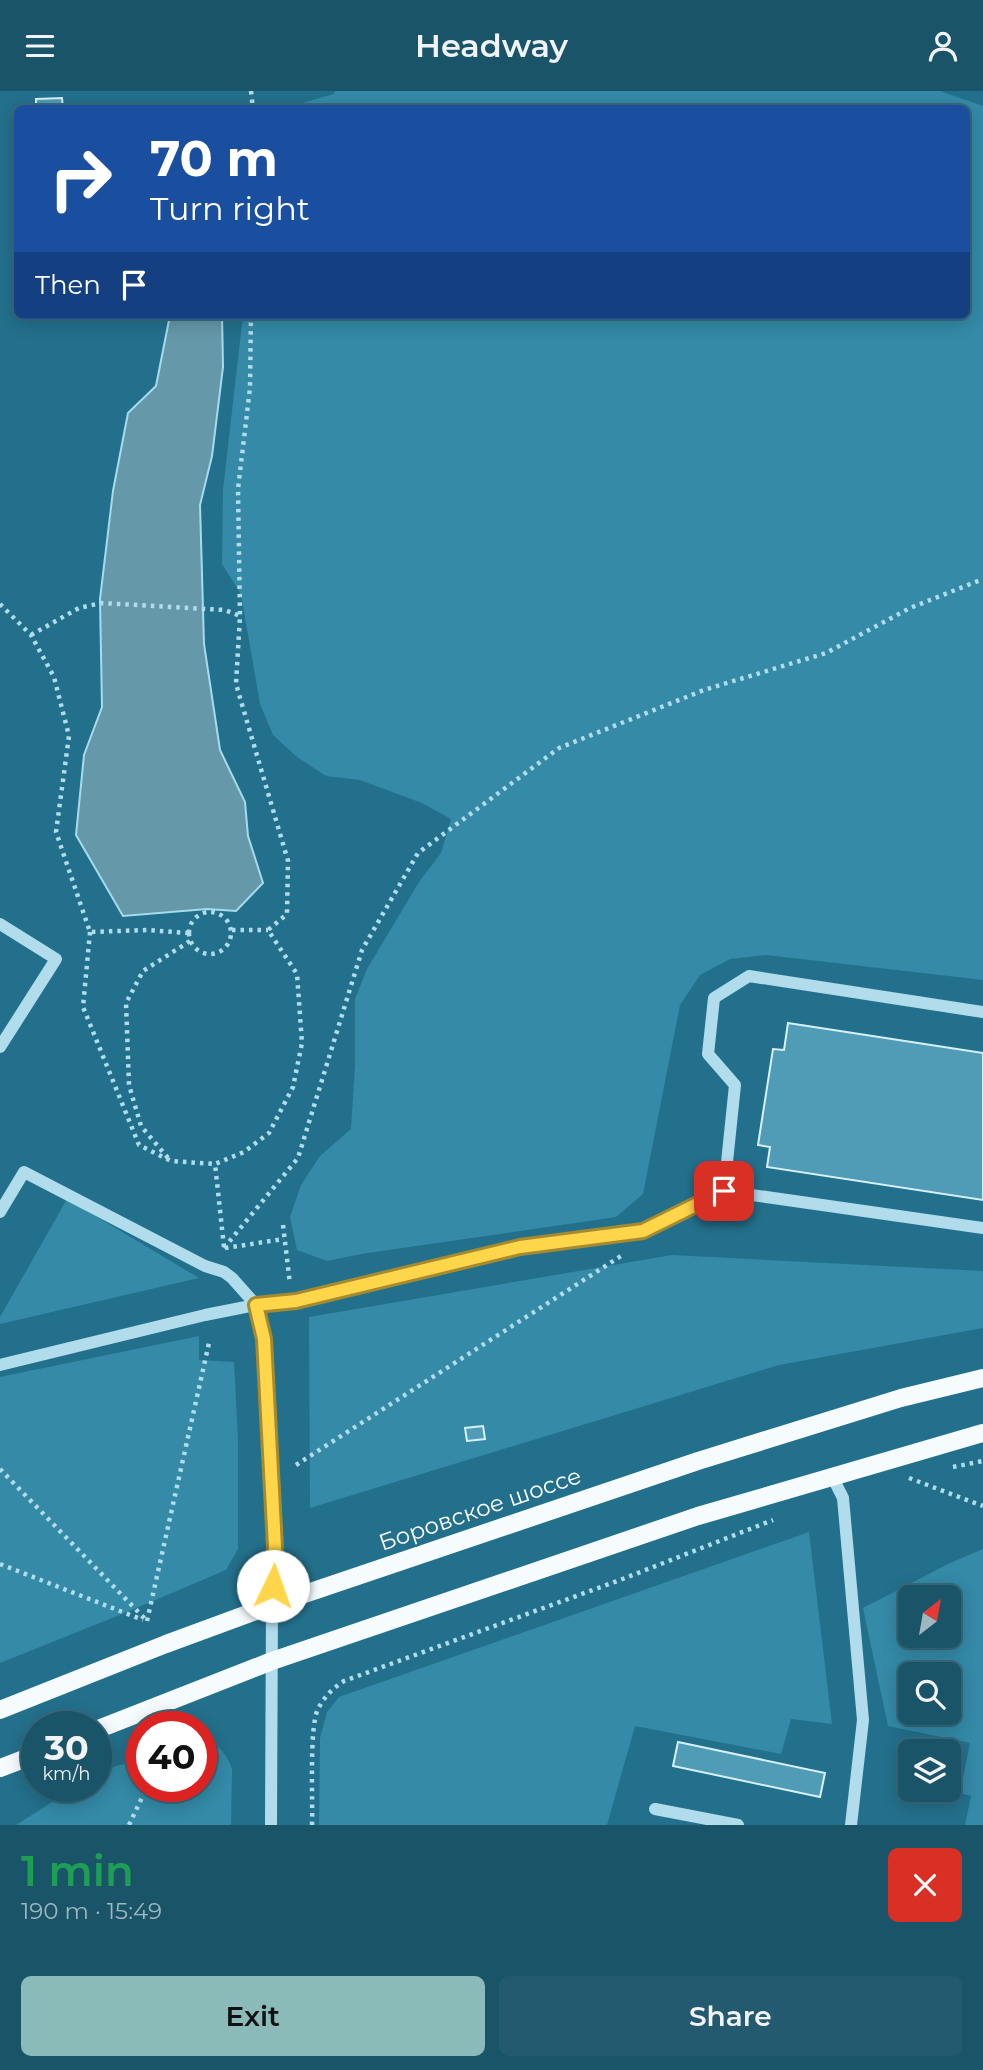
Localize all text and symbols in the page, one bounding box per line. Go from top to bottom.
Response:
text: Headway [415,26,568,65]
icon: menu [21,27,59,65]
icon: person [924,27,962,65]
text: 70 m [150,129,278,188]
icon: right [35,133,126,224]
text: Turn right [150,189,310,228]
icon: arrive [115,266,153,304]
text: Then [35,269,101,301]
pin [694,1161,754,1221]
icon: arrive [705,1172,743,1210]
street label: Боровское шоссе [375,1461,585,1557]
position arrow [236,1549,310,1623]
north arrow [898,1585,961,1649]
map controls [898,1585,961,1802]
button: search [898,1662,961,1725]
speed limit sign: 40 [126,1711,217,1802]
text: 30 [44,1726,89,1769]
button: layers [898,1739,961,1802]
text: km/h [42,1763,91,1785]
text: 1 min [21,1845,134,1897]
button: close [888,1848,962,1922]
text: 190 m · 15:49 [21,1897,162,1925]
button: Exit [21,1976,485,2056]
button: Share [499,1976,962,2056]

